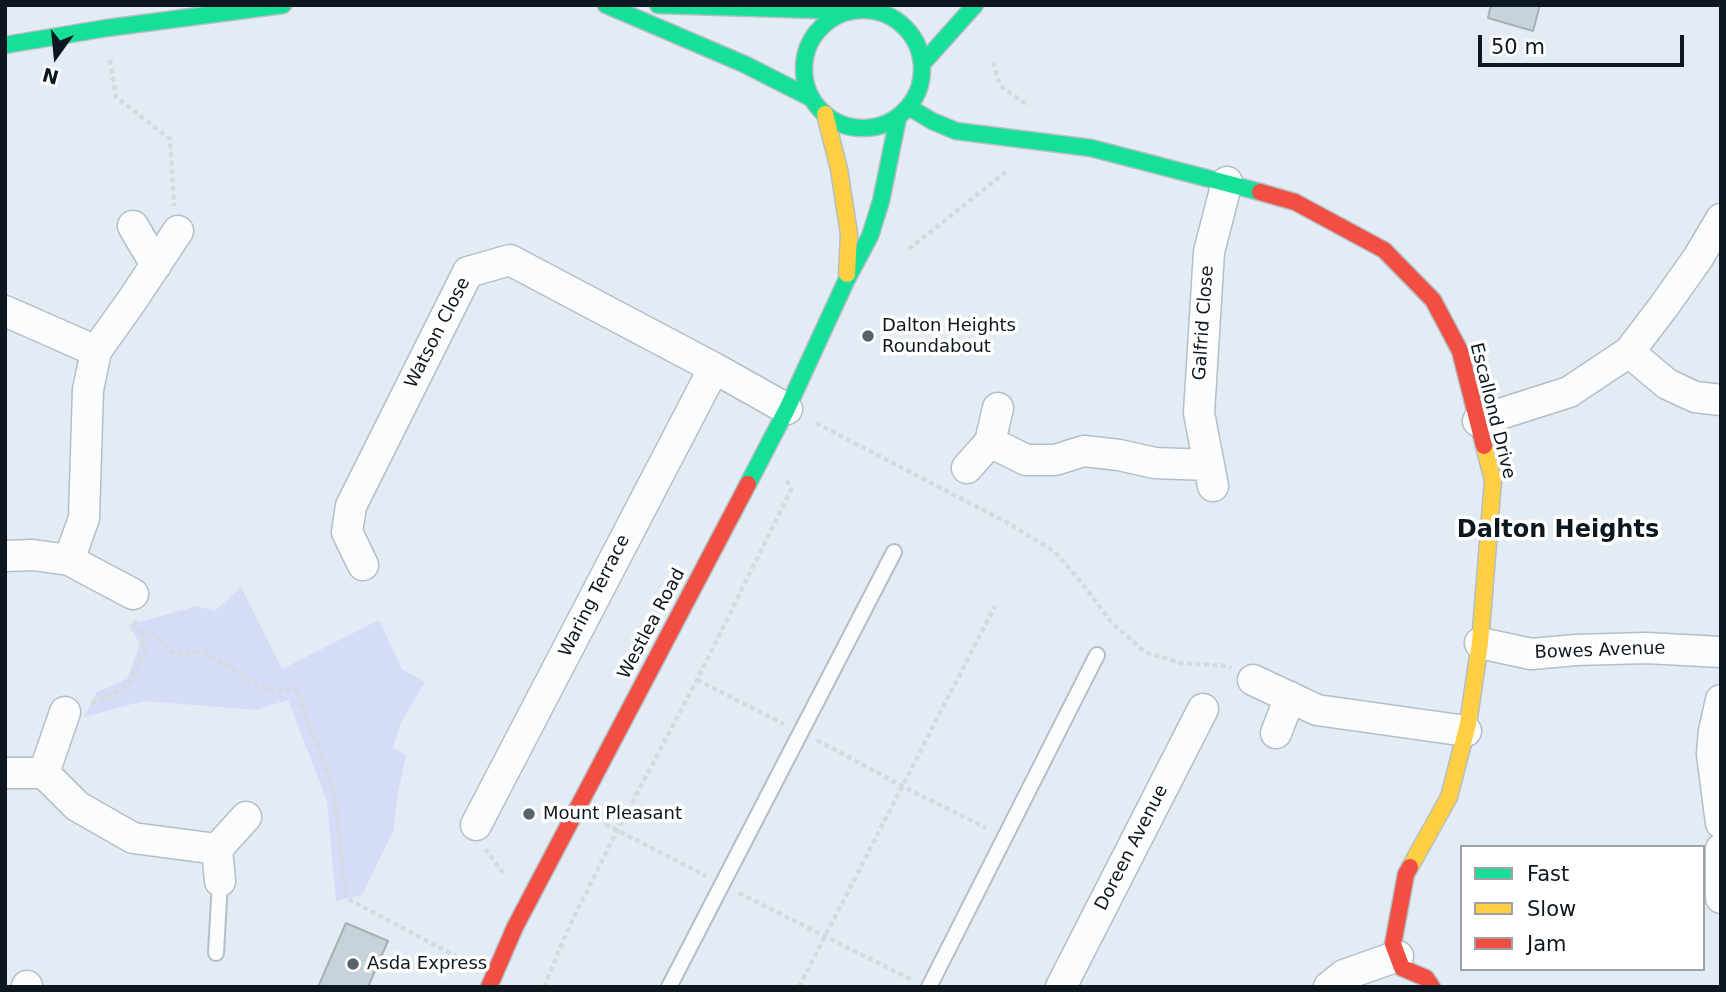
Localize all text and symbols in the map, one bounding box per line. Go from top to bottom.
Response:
north arrow [21,21,91,91]
scale bar [1481,21,1688,65]
text: 50 m [1491,35,1545,59]
text: N [40,64,61,89]
street label: Galfrid Close [1189,265,1219,381]
street label: Watson Close [401,274,475,392]
place label: Dalton Heights Roundabout [882,315,1016,358]
marker: Dalton Heights Roundabout [860,328,876,344]
street label: Escallond Drive [1465,341,1519,481]
district label: Dalton Heights [1457,517,1659,545]
street label: Waring Terrace [555,531,635,661]
street label: Westlea Road [614,565,690,683]
street label: Bowes Avenue [1534,638,1666,664]
street label: Doreen Avenue [1091,782,1173,914]
place label: Mount Pleasant [543,803,682,825]
marker: Mount Pleasant [521,806,537,822]
legend [1460,845,1705,971]
text: Fast [1527,862,1569,886]
text: Slow [1527,897,1576,921]
text: Jam [1527,932,1567,956]
place label: Asda Express [367,953,487,975]
marker: Asda Express [345,956,361,972]

